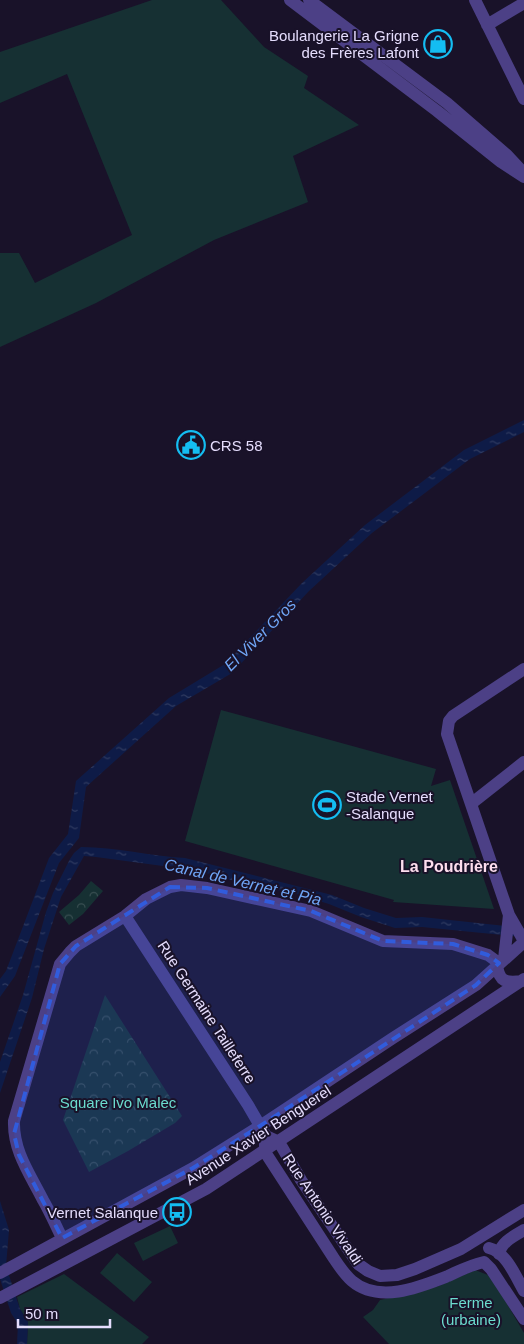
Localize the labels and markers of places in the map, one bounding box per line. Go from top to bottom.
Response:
place label: Boulangerie La Grigne des Frères Lafont [269,27,420,61]
shop icon: Boulangerie La Grigne des Frères Lafont [423,29,453,59]
public building icon: CRS 58 [176,430,206,460]
place label: CRS 58 [210,437,263,454]
place label: Stade Vernet -Salanque [346,788,434,822]
sports icon: Stade Vernet -Salanque [312,790,342,820]
bus stop icon: Vernet Salanque [162,1197,192,1227]
place label: Vernet Salanque [47,1204,158,1221]

